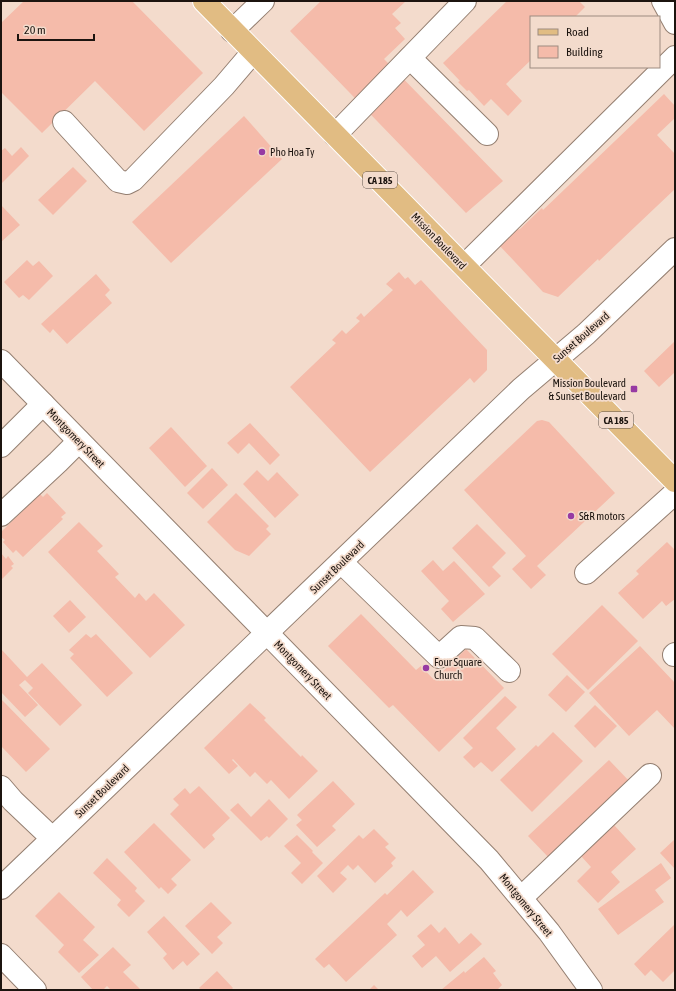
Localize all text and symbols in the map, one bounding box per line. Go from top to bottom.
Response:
scale bar [18,16,94,42]
legend [530,16,660,68]
text: 20 m [24,23,46,37]
text: Road [566,25,589,39]
text: Building [566,45,604,59]
place label: Pho Hoa Ty [270,146,315,158]
marker: Pho Hoa Ty [257,147,267,157]
road number: CA 185 [363,172,397,188]
street label: Mission Boulevard [409,210,469,272]
street label: Sunset Boulevard [551,309,611,365]
place label: Mission Boulevard & Sunset Boulevard [549,377,626,402]
marker: Mission Boulevard & Sunset Boulevard [629,384,639,394]
street label: Montgomery Street [45,406,107,470]
road number: CA 185 [599,412,633,428]
place label: S&R motors [579,510,625,522]
marker: S&R motors [566,511,576,521]
street label: Sunset Boulevard [308,538,366,596]
street label: Montgomery Street [272,638,334,702]
place label: Four Square Church [434,656,482,681]
marker: Four Square Church [421,663,431,673]
street label: Sunset Boulevard [73,762,131,820]
street label: Montgomery Street [497,871,555,939]

